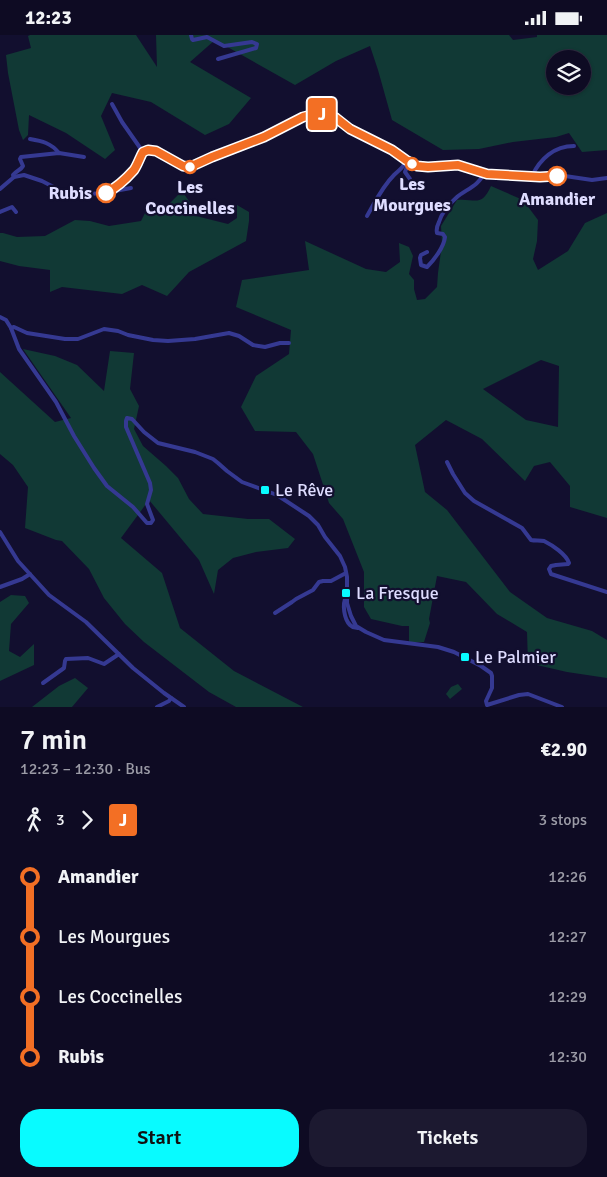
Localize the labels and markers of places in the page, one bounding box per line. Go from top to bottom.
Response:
marker: Les Mourgues [405,157,419,171]
marker: Les Coccinelles [183,160,197,174]
marker: Amandier [547,166,567,186]
place label: Les Mourgues [373,173,451,216]
place label: Les Coccinelles [145,176,235,219]
place label: Rubis [48,182,92,204]
marker: Rubis [96,183,116,203]
place label: Amandier [519,188,596,210]
place label: Le Rêve [275,479,333,501]
marker: Le Rêve [259,484,271,496]
place label: La Fresque [356,582,439,604]
marker: La Fresque [340,587,352,599]
place label: Le Palmier [475,646,556,668]
marker: Le Palmier [459,651,471,663]

